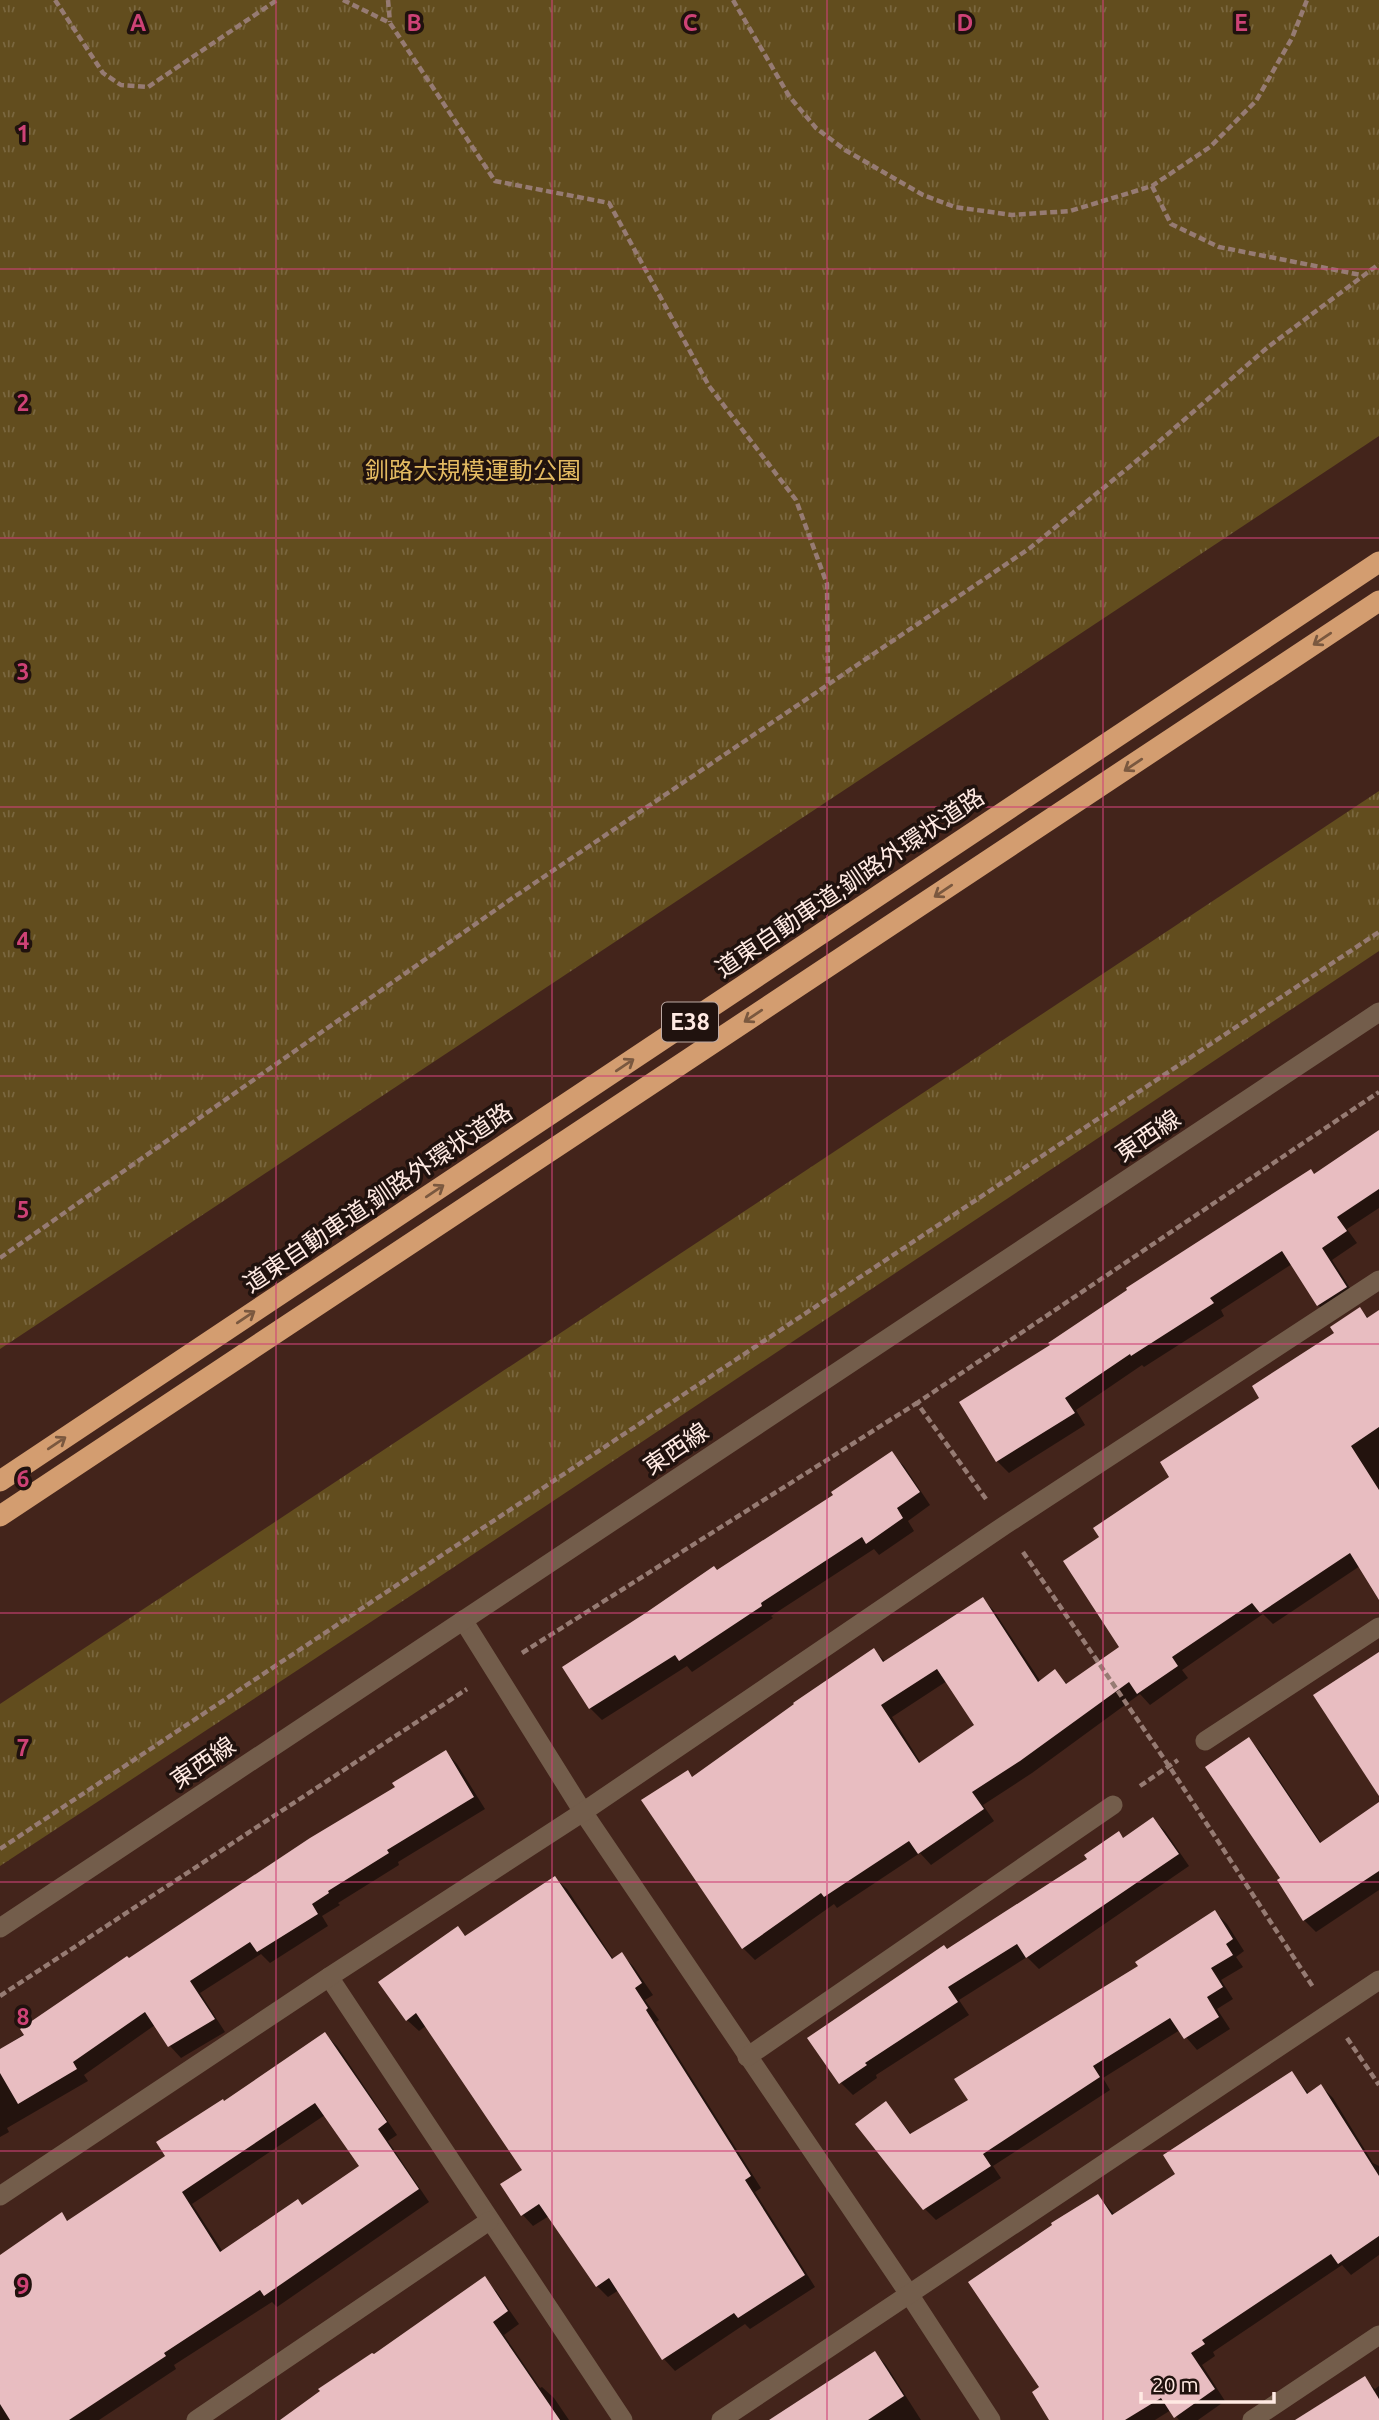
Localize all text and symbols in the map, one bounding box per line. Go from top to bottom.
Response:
text: A [130,10,146,35]
text: B [406,10,422,35]
text: C [683,10,698,35]
text: D [957,10,973,35]
text: E [1234,10,1248,35]
text: 1 [17,121,29,146]
text: 2 [17,390,29,415]
park label: 釧路大規模運動公園 [365,457,581,484]
one-way arrow [1313,632,1332,646]
text: 3 [17,659,29,684]
one-way arrow [1123,758,1143,772]
street label: 道東自動車道;釧路外環状道路 [710,783,989,983]
one-way arrow [934,883,953,898]
text: 4 [17,928,30,953]
road number: E38 [662,1002,718,1042]
one-way arrow [744,1010,764,1024]
one-way arrow [614,1058,634,1072]
street label: 道東自動車道;釧路外環状道路 [238,1098,517,1298]
street label: 東西線 [1110,1104,1185,1167]
one-way arrow [425,1184,445,1198]
text: 5 [17,1197,29,1222]
one-way arrow [236,1310,255,1324]
street label: 東西線 [638,1417,713,1480]
one-way arrow [47,1436,66,1451]
text: 6 [17,1466,30,1491]
street label: 東西線 [165,1731,240,1794]
text: 7 [17,1735,29,1760]
text: 8 [17,2004,29,2029]
text: 9 [17,2273,29,2298]
scale bar [1141,2360,1274,2404]
text: 20 m [1152,2372,1199,2396]

